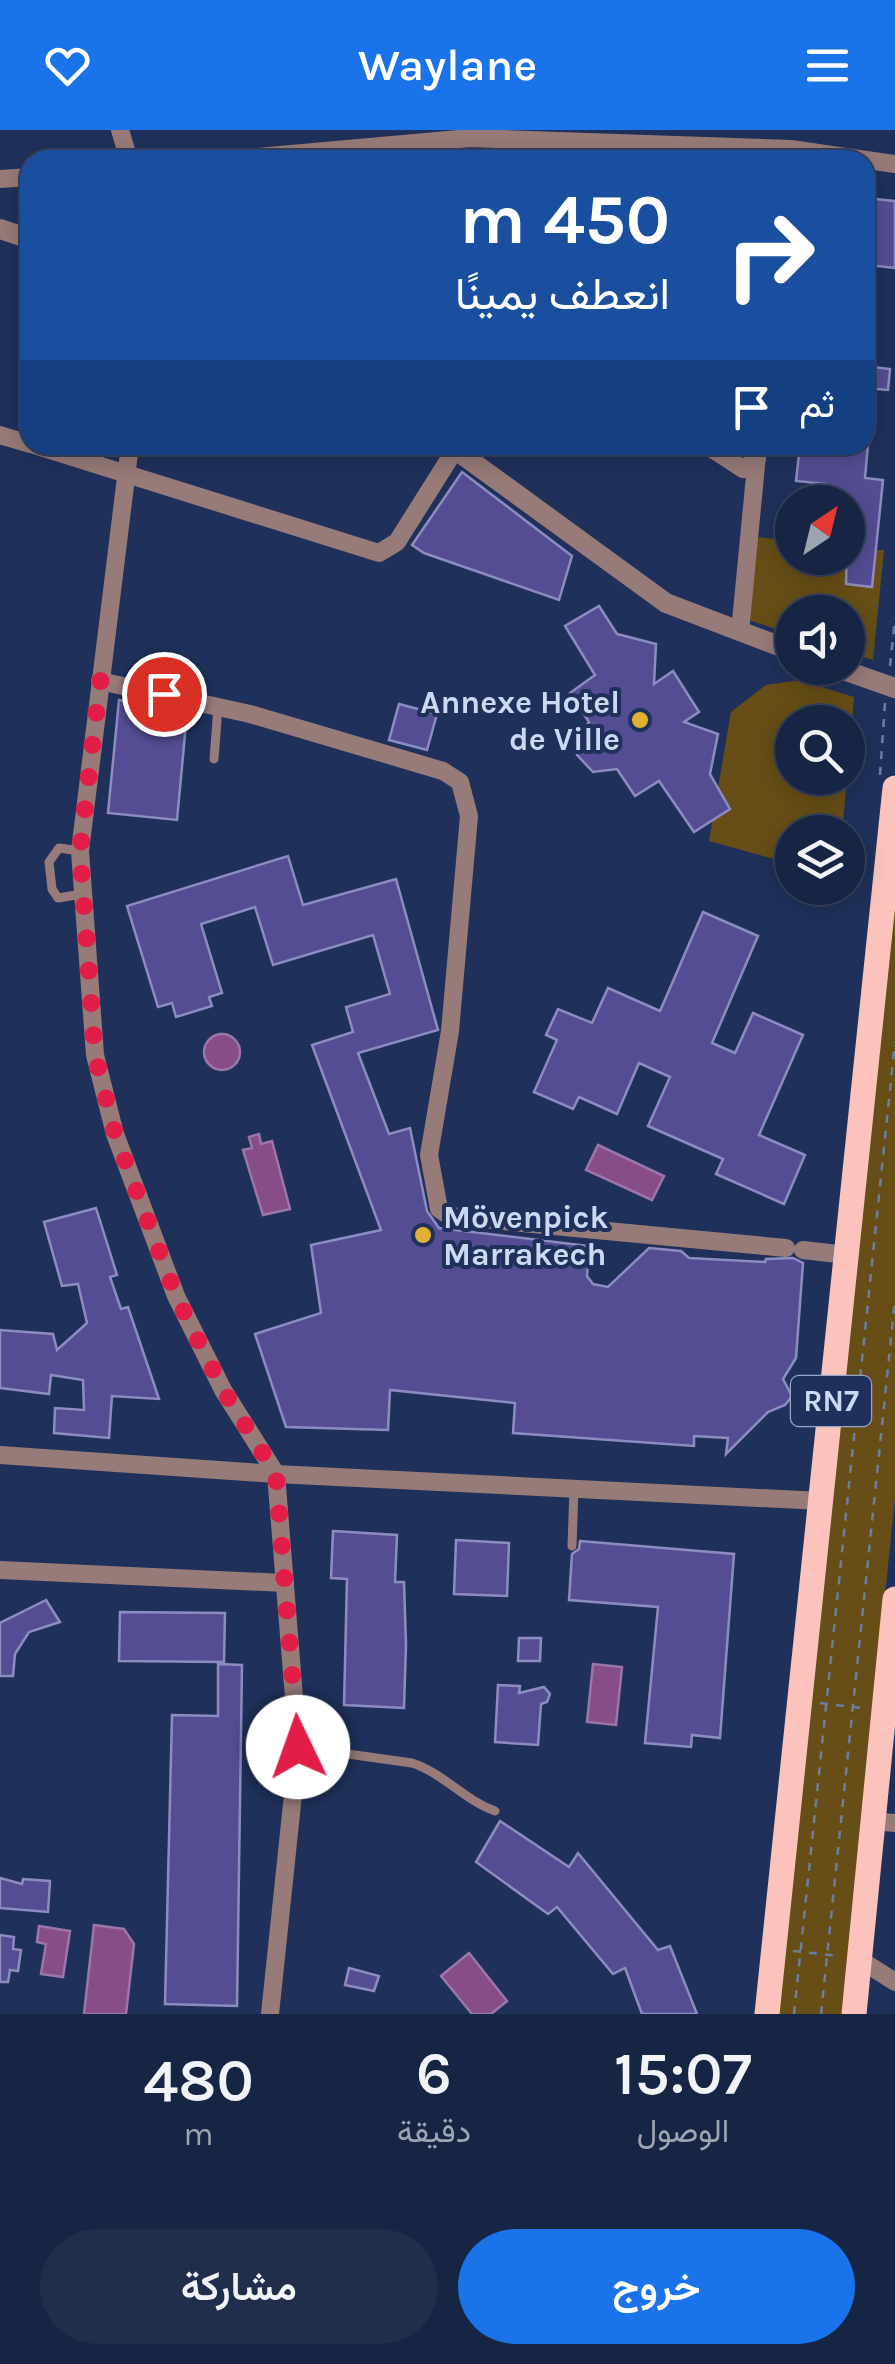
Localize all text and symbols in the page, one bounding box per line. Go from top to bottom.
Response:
icon: heart [40,38,95,93]
icon: menu [800,38,855,93]
text: Waylane [358,39,537,91]
text: 450 m [459,179,670,261]
icon: right [705,190,835,320]
text: انعطف يمينًا [455,268,670,320]
icon: arrive [724,380,779,435]
text: ثم [799,382,835,427]
north arrow [775,485,865,575]
map controls [775,485,865,905]
button: sound [775,595,865,685]
pin [122,652,207,737]
icon: arrive [137,667,192,722]
place label: Annexe Hotel de Ville [420,684,620,758]
button: search [775,705,865,795]
marker: Annexe Hotel de Ville [629,709,651,731]
button: layers [775,815,865,905]
place label: Mövenpick Marrakech [443,1199,609,1273]
marker: Mövenpick Marrakech [412,1224,434,1246]
road number: RN7 [791,1376,871,1426]
position arrow [246,1695,350,1799]
text: 6 [416,2039,452,2109]
text: 15:07 [614,2039,752,2109]
text: 480 [143,2046,254,2116]
text: دقيقة [397,2113,471,2150]
text: الوصول [637,2113,729,2150]
text: m [183,2116,213,2153]
button: مشاركة [40,2229,438,2344]
button: خروج [458,2229,855,2344]

